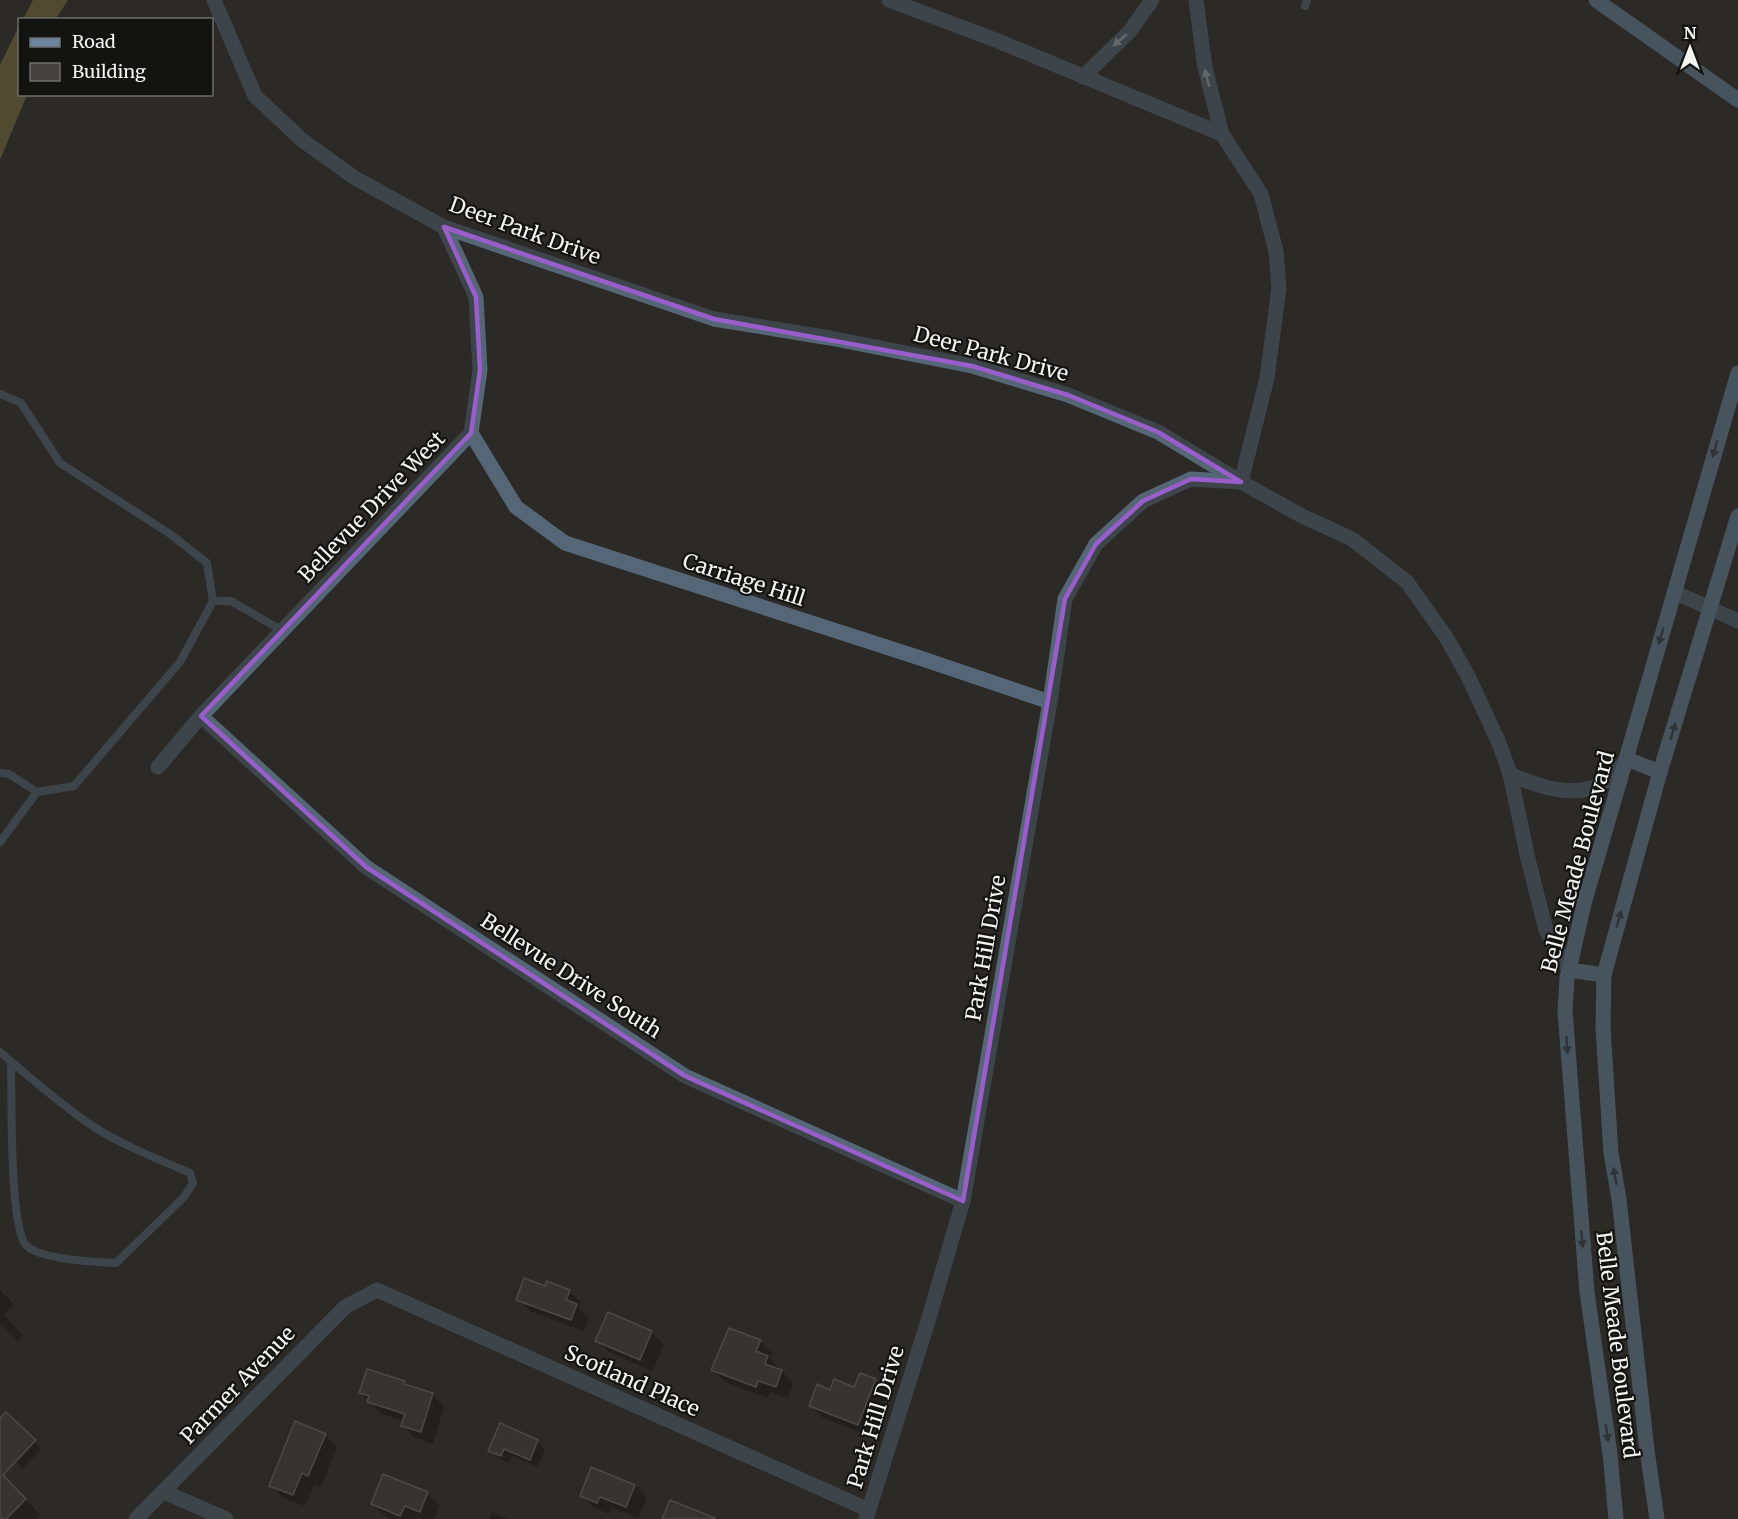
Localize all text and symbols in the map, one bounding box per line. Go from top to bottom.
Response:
legend [18,18,213,96]
north arrow [1660,18,1720,78]
text: N [1684,23,1697,43]
text: Road [72,30,116,53]
one-way arrow [1112,34,1128,47]
text: Building [72,60,146,83]
one-way arrow [1202,69,1212,87]
street label: Deer Park Drive [446,191,605,270]
street label: Deer Park Drive [911,320,1072,387]
street label: Bellevue Drive West [292,425,451,588]
one-way arrow [1710,440,1720,458]
street label: Carriage Hill [680,547,809,612]
one-way arrow [1656,628,1665,646]
one-way arrow [1669,722,1678,740]
street label: Belle Meade Boulevard [1535,748,1620,976]
street label: Park Hill Drive [959,873,1012,1023]
street label: Bellevue Drive South [476,907,667,1044]
one-way arrow [1615,909,1624,927]
one-way arrow [1562,1035,1572,1054]
one-way arrow [1610,1166,1619,1185]
one-way arrow [1578,1230,1587,1249]
street label: Belle Meade Boulevard [1590,1230,1645,1460]
street label: Parmer Avenue [175,1320,301,1449]
street label: Scotland Place [560,1339,704,1422]
street label: Park Hill Drive [841,1342,910,1491]
one-way arrow [1603,1423,1612,1442]

